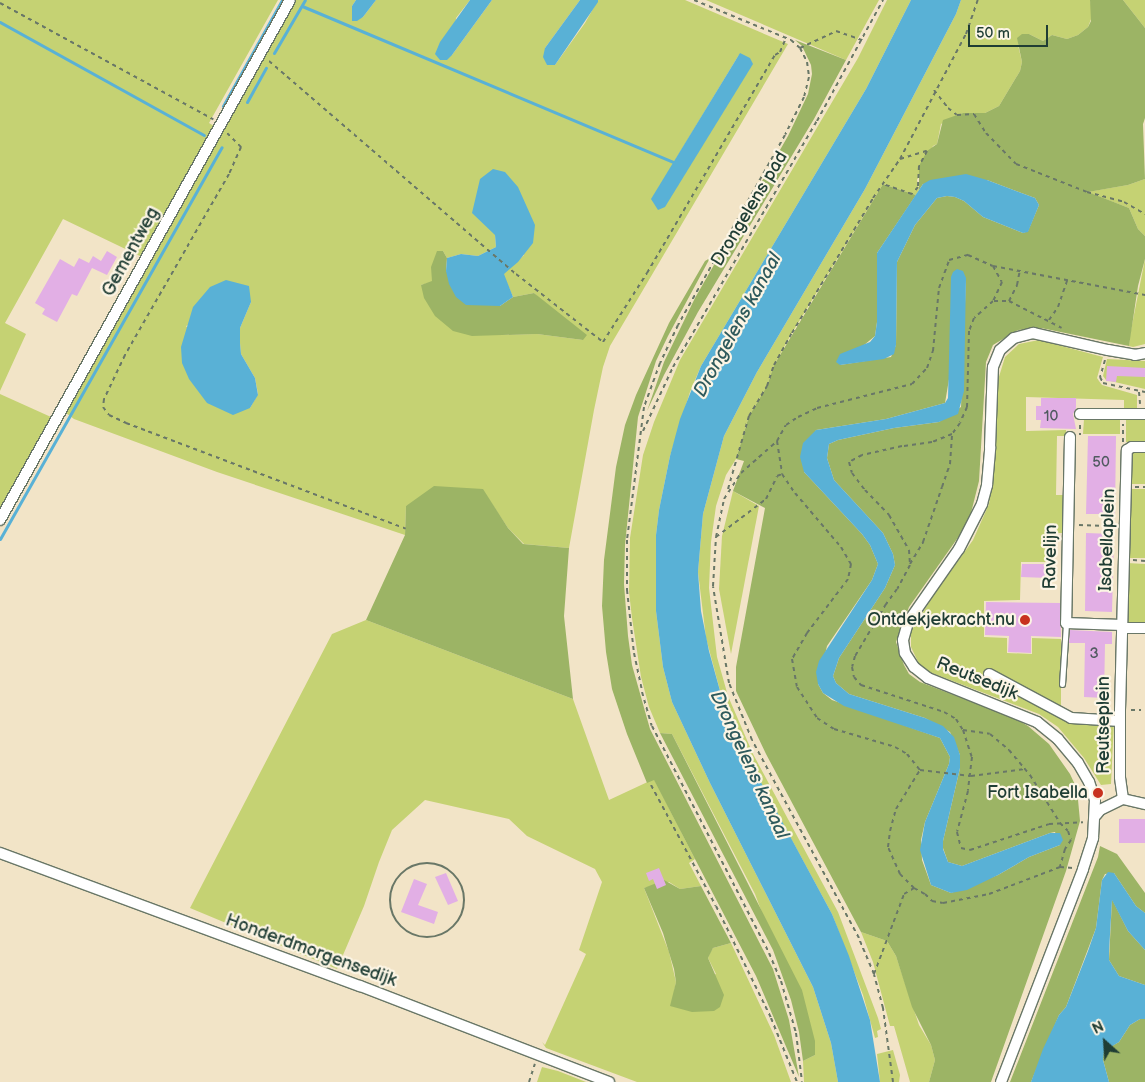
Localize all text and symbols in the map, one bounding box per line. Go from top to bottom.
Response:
scale bar [970,15,1050,47]
text: 50 m [976,24,1010,43]
street label: Drongelens pad [707,148,793,270]
street label: Gementweg [98,204,164,300]
water label: Drongelens kanaal [689,249,787,401]
house number: 10 [1044,408,1058,426]
house number: 50 [1092,454,1110,472]
street label: Isabellaplein [1095,488,1121,592]
street label: Ravelijn [1040,524,1062,590]
place label: Ontdekjekracht.nu [867,609,1015,631]
marker: Ontdekjekracht.nu [1019,614,1031,626]
house number: 3 [1089,645,1099,663]
street label: Reutsedijk [933,653,1021,705]
street label: Reutseplein [1093,676,1115,774]
water label: Drongelens kanaal [705,687,793,843]
place label: Fort Isabella [987,782,1088,804]
marker: Fort Isabella [1092,787,1104,799]
street label: Honderdmorgensedijk [222,910,400,992]
north arrow [1080,1017,1130,1067]
text: N [1090,1018,1107,1038]

